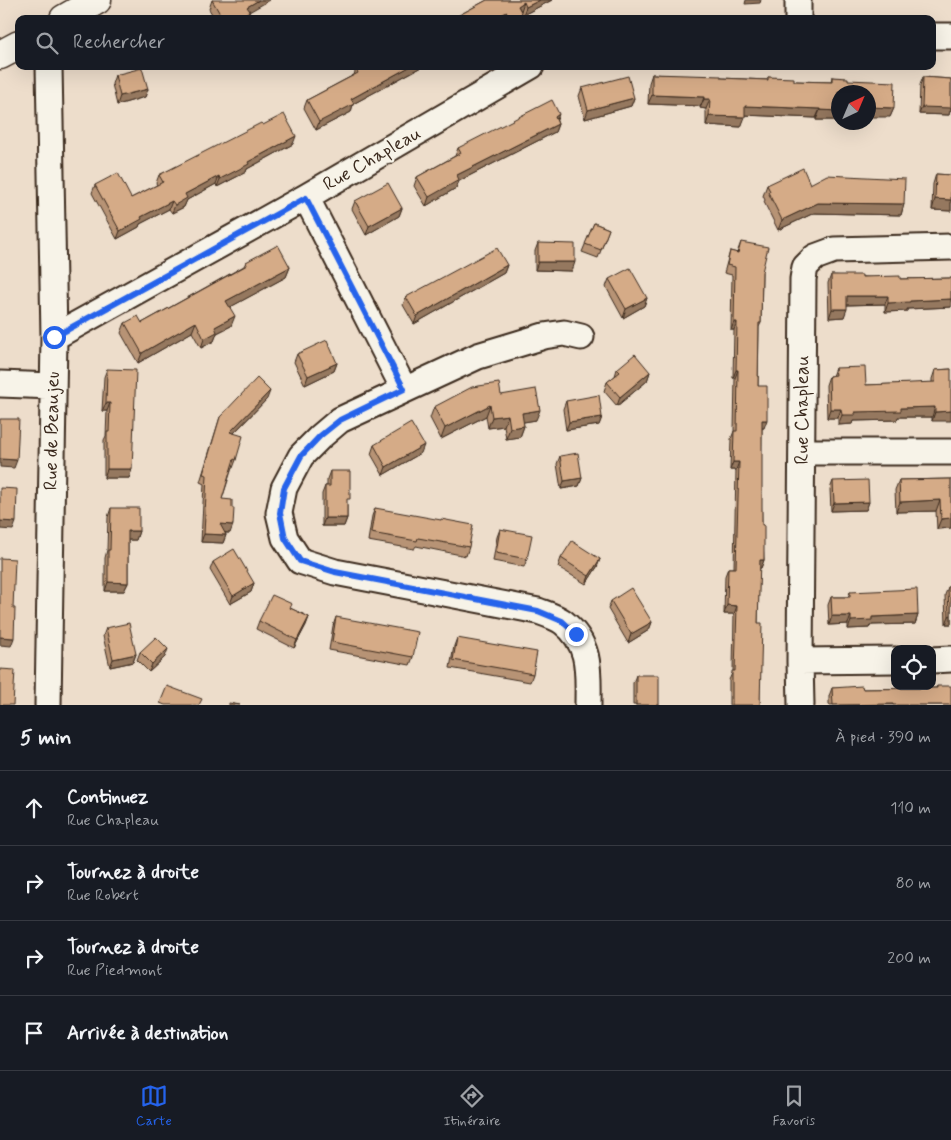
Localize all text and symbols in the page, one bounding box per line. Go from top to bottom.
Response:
search box [15,15,936,70]
icon: search [33,29,61,57]
text: Rechercher [73,30,165,55]
north arrow [831,85,876,130]
street label: Rue Chapleau [318,121,426,197]
route start [43,326,66,349]
street label: Rue Chapleau [790,355,815,465]
street label: Rue de Beaujeu [38,371,66,491]
route end [565,623,588,646]
map controls [891,645,936,690]
button: locate [891,645,936,690]
text: 5 min [20,724,72,752]
text: À pied · 390 m [835,727,931,748]
text: Continuez [67,785,148,810]
icon: ahead [20,794,48,822]
text: 110 m [890,798,931,819]
text: Rue Chapleau [67,810,159,831]
text: Tournez à droite [67,860,199,885]
icon: right [20,869,48,897]
text: 80 m [896,873,931,894]
text: Rue Robert [67,885,139,906]
text: Tournez à droite [67,935,199,960]
icon: right [20,944,48,972]
text: 200 m [887,948,931,969]
text: Rue Piedmont [67,960,162,981]
icon: arrive [20,1019,48,1047]
text: Arrivée à destination [67,1021,228,1046]
tab: Carte [136,1082,172,1130]
tab: Itinéraire [443,1082,501,1130]
tab: Favoris [773,1082,815,1130]

